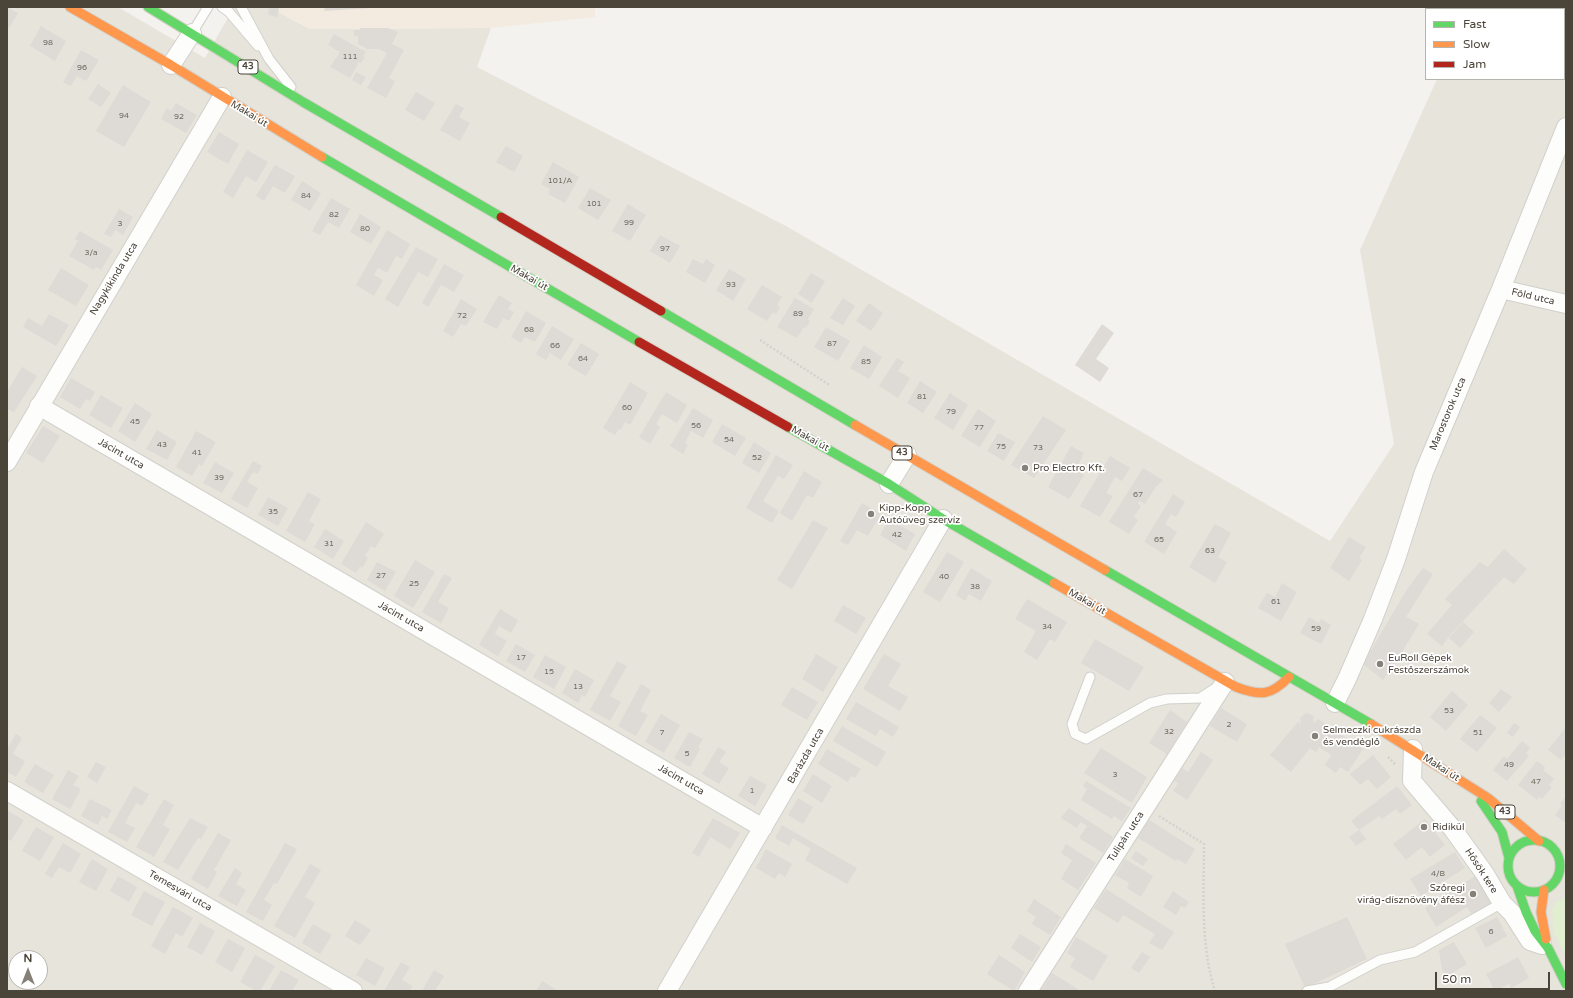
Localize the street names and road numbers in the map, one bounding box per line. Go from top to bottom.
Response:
road number: 43 [238,60,258,74]
street label: Makai út [228,98,270,130]
street label: Nagykikinda utca [88,241,140,317]
street label: Makai út [508,262,550,294]
street label: Föld utca [1510,286,1556,308]
street label: Marostorok utca [1427,376,1469,452]
street label: Makai út [789,424,831,454]
street label: Jácint utca [96,436,146,472]
road number: 43 [892,446,912,460]
street label: Makai út [1066,586,1108,618]
street label: Jácint utca [376,599,426,635]
street label: Barázda utca [785,726,827,786]
street label: Makai út [1420,752,1462,784]
street label: Jácint utca [656,762,706,798]
road number: 43 [1495,805,1515,819]
street label: Tulipán utca [1105,809,1147,865]
street label: Hősök tere [1462,846,1500,896]
street label: Temesvári utca [146,868,214,914]

